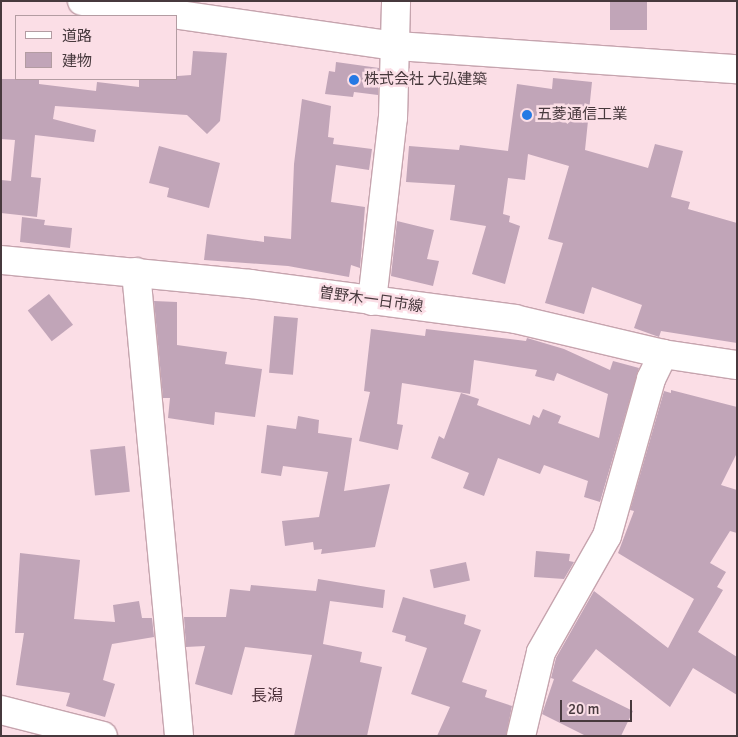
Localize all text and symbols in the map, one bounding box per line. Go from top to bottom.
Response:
legend [15,15,178,80]
text: 道路 [62,27,92,45]
text: 建物 [62,52,92,70]
place label: 株式会社 大弘建築 [364,71,487,89]
marker: 株式会社 大弘建築 [348,74,360,86]
place label: 五菱通信工業 [537,106,627,124]
marker: 五菱通信工業 [521,109,533,121]
street label: 曽野木一日市線 [318,284,424,316]
district label: 長潟 [251,686,283,706]
scale bar [563,690,636,722]
text: 20 m [568,700,599,718]

